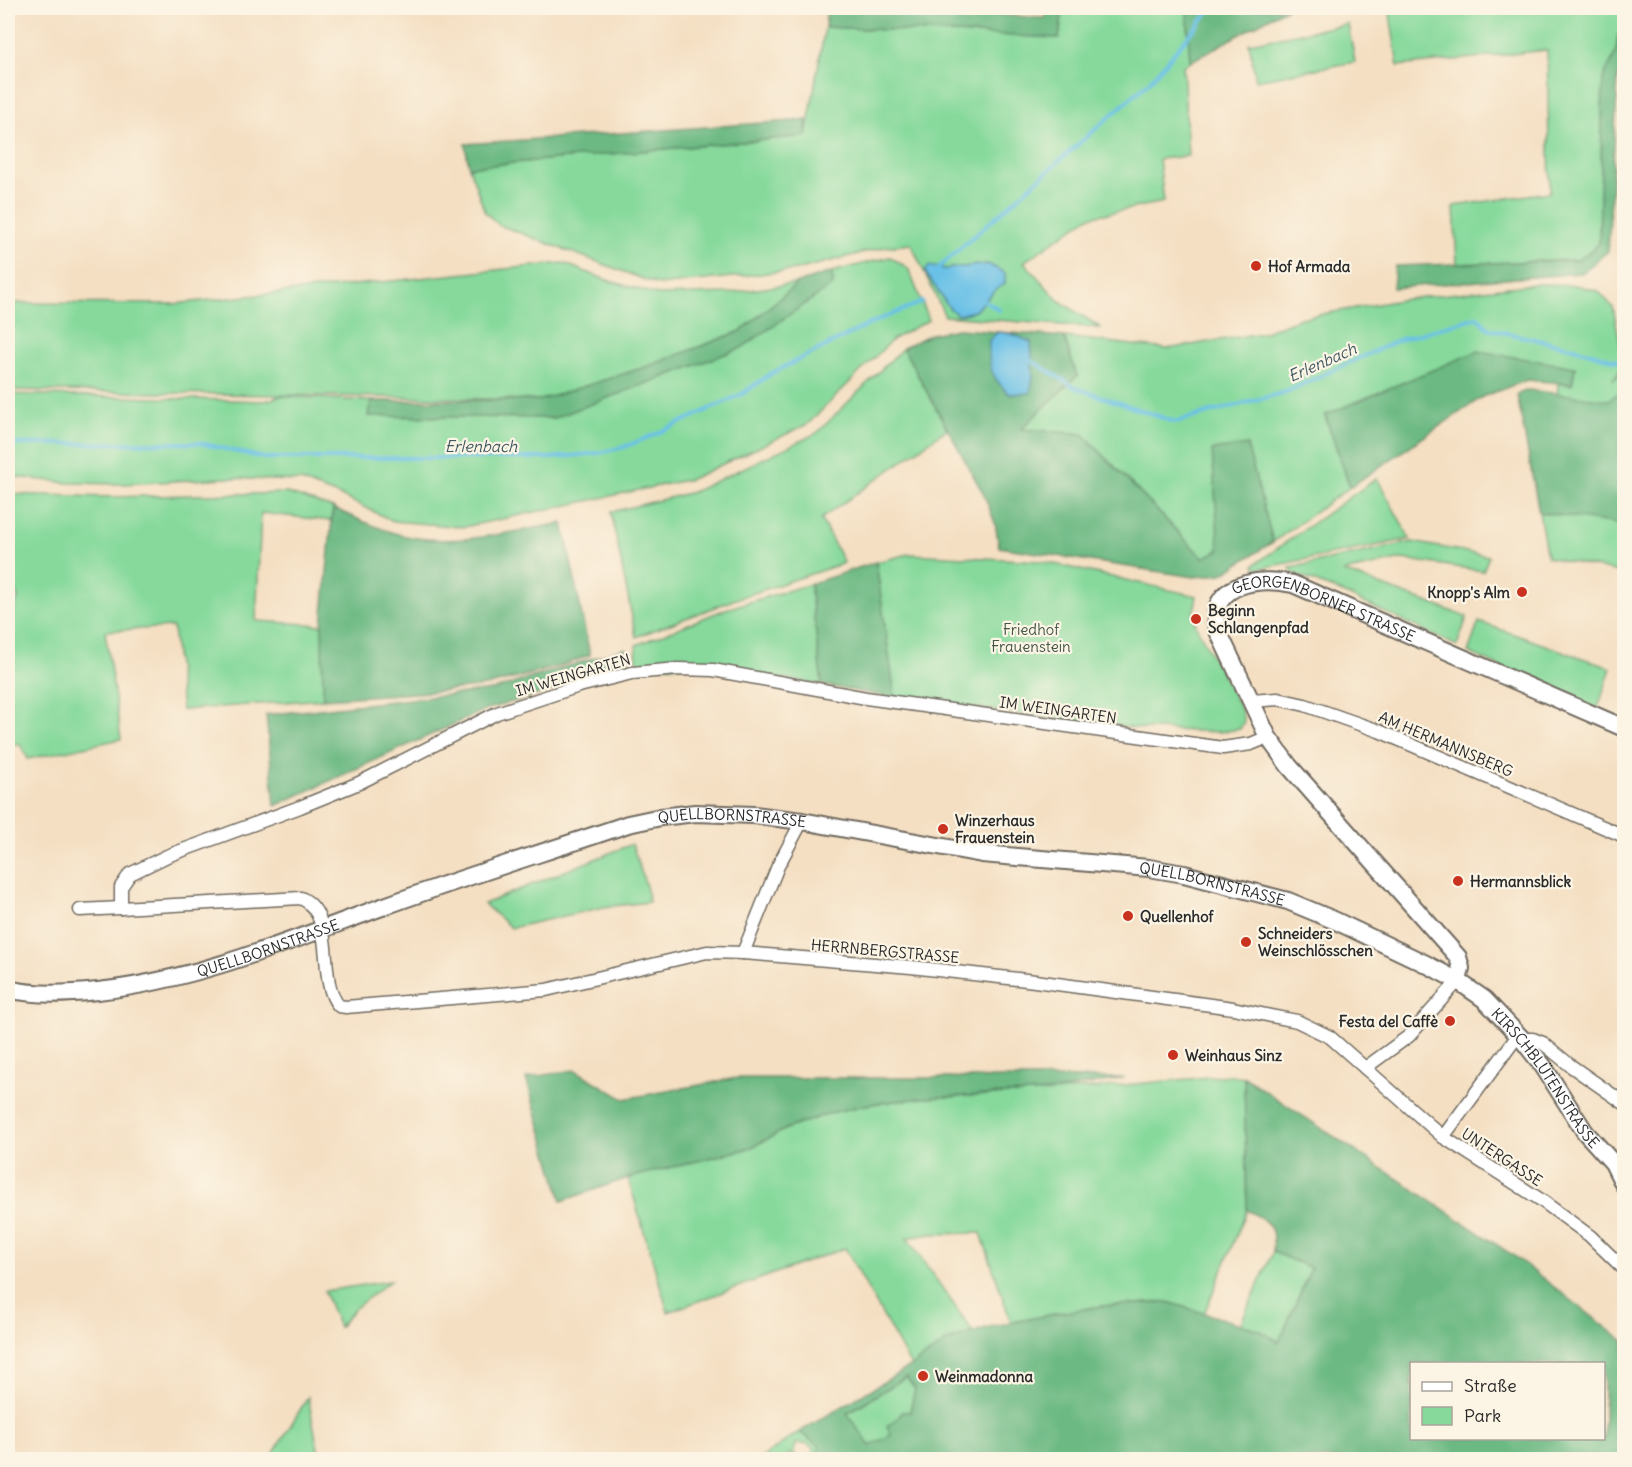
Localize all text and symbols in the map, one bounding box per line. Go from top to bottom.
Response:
place label: Hof Armada [1268,257,1351,276]
marker: Hof Armada [1249,259,1263,273]
water label: Erlenbach [1285,338,1360,386]
water label: Erlenbach [445,436,518,456]
street label: GEORGENBORNER STRASSE [1228,572,1418,646]
place label: Knopp's Alm [1427,583,1510,603]
marker: Knopp's Alm [1515,585,1529,599]
place label: Beginn Schlangenpfad [1208,601,1309,638]
marker: Beginn Schlangenpfad [1189,612,1203,626]
park label: Friedhof Frauenstein [991,620,1071,656]
street label: IM WEINGARTEN [513,650,633,700]
street label: IM WEINGARTEN [998,692,1118,728]
street label: AM HERMANNSBERG [1376,707,1516,781]
street label: QUELLBORNSTRASSE [657,803,807,831]
place label: Winzerhaus Frauenstein [955,811,1035,847]
marker: Winzerhaus Frauenstein [936,822,950,836]
street label: QUELLBORNSTRASSE [1139,858,1287,909]
place label: Hermannsblick [1470,872,1571,891]
marker: Hermannsblick [1451,874,1465,888]
place label: Quellenhof [1140,907,1215,926]
marker: Quellenhof [1121,909,1135,923]
street label: QUELLBORNSTRASSE [194,914,342,980]
place label: Schneiders Weinschlösschen [1258,924,1373,960]
street label: HERRNBERGSTRASSE [810,935,960,967]
marker: Schneiders Weinschlösschen [1239,935,1253,949]
street label: KIRSCHBLÜTENSTRASSE [1488,1004,1604,1152]
place label: Festa del Caffè [1339,1012,1438,1031]
marker: Festa del Caffè [1443,1014,1457,1028]
place label: Weinhaus Sinz [1185,1046,1282,1065]
marker: Weinhaus Sinz [1166,1048,1180,1062]
street label: UNTERGASSE [1458,1124,1546,1190]
legend [1410,1362,1605,1440]
place label: Weinmadonna [935,1367,1033,1386]
marker: Weinmadonna [916,1369,930,1383]
text: Straße [1464,1374,1517,1397]
text: Park [1464,1404,1501,1427]

